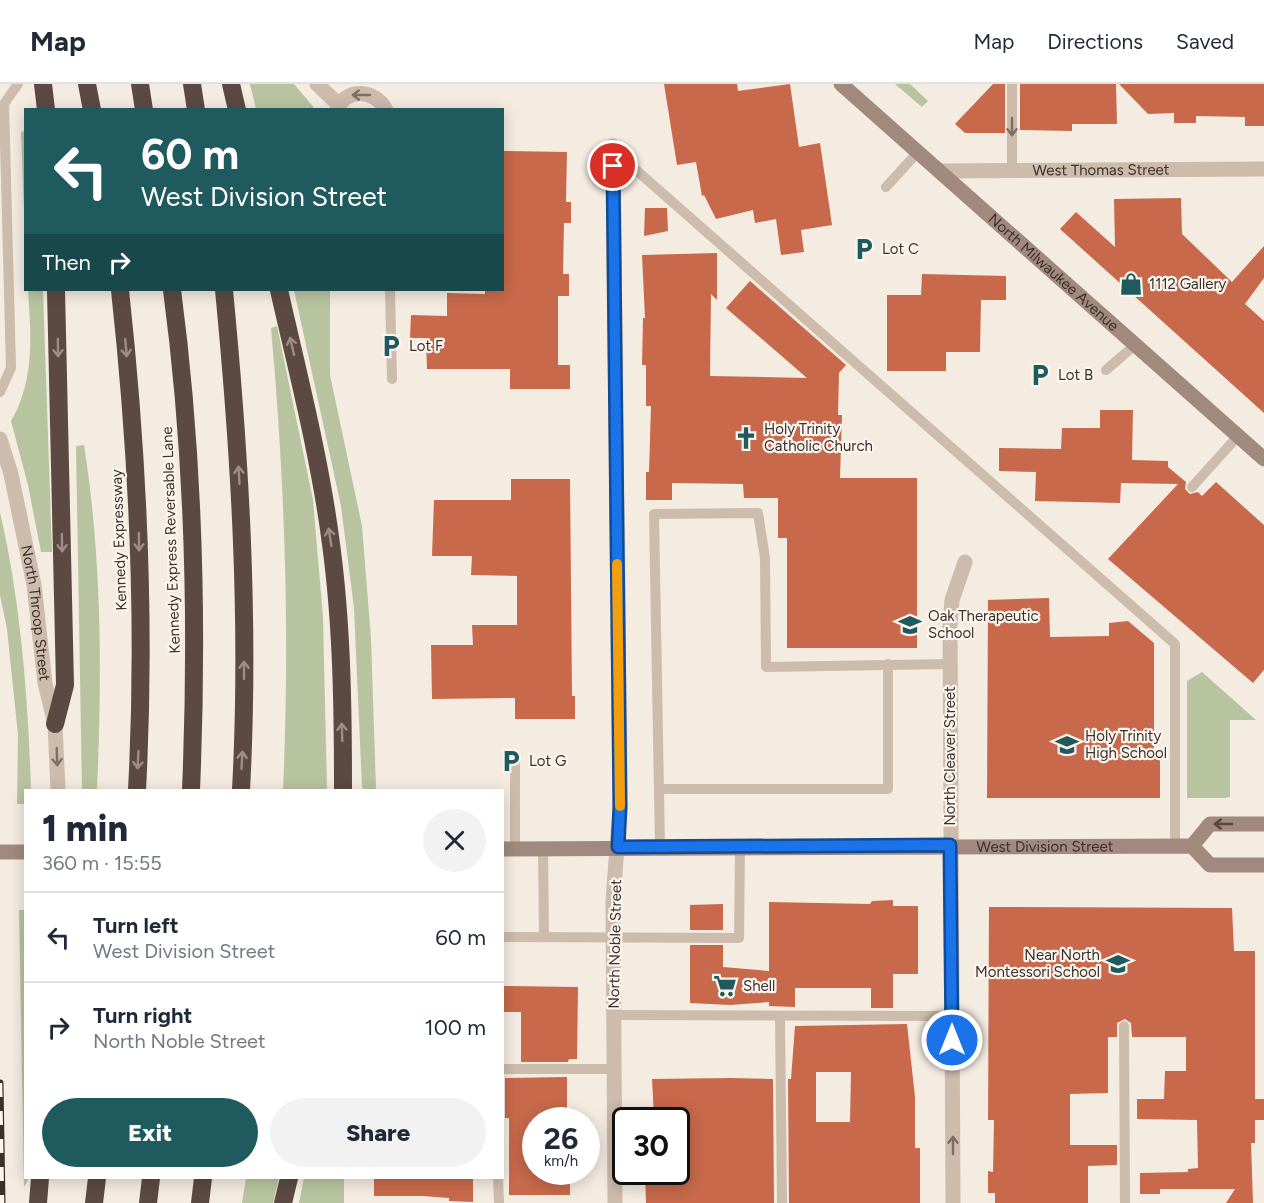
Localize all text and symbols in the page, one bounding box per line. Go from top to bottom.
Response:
text: Map [30,24,86,58]
text: Map [973,29,1014,54]
text: Directions [1047,29,1143,54]
text: Saved [1176,29,1234,54]
one-way arrow [352,89,371,101]
one-way arrow [1006,116,1018,136]
text: 60 m [141,129,239,180]
icon: left [42,132,120,210]
pin [587,140,638,191]
icon: arrive [596,149,629,182]
street label: West Thomas Street [1032,161,1170,179]
text: West Division Street [141,180,387,213]
street label: North Milwaukee Avenue [985,210,1122,335]
parking icon: Lot C [851,236,877,262]
place label: Lot C [882,240,919,258]
icon: right [103,246,136,279]
text: Then [42,249,91,276]
shop icon: 1112 Gallery [1118,271,1144,297]
place label: 1112 Gallery [1149,275,1227,293]
parking icon: Lot F [378,333,404,359]
one-way arrow [52,337,64,357]
one-way arrow [121,337,132,357]
one-way arrow [286,337,297,357]
place label: Lot F [409,337,443,355]
parking icon: Lot B [1027,362,1053,388]
place label: Lot B [1058,366,1093,384]
place label: Holy Trinity Catholic Church [764,420,873,455]
church icon: Holy Trinity Catholic Church [733,425,759,451]
street label: Kennedy Express Reversable Lane [158,426,184,654]
one-way arrow [234,466,245,486]
street label: Kennedy Expressway [108,469,130,611]
one-way arrow [325,528,336,548]
one-way arrow [56,532,68,552]
one-way arrow [133,532,144,552]
street label: North Throop Street [17,543,54,682]
place label: Oak Therapeutic School [928,607,1039,642]
school or university icon: Oak Therapeutic School [897,612,923,638]
one-way arrow [238,661,250,681]
street label: North Cleaver Street [941,686,959,826]
one-way arrow [336,723,347,743]
place label: Holy Trinity High School [1085,727,1167,762]
school or university icon: Holy Trinity High School [1054,732,1080,758]
one-way arrow [51,747,62,767]
parking icon: Lot G [498,748,524,774]
one-way arrow [133,749,144,769]
one-way arrow [237,750,248,770]
place label: Lot G [529,752,566,770]
text: 1 min [42,807,128,850]
button: close [423,809,486,872]
one-way arrow [1213,818,1233,830]
street label: West Division Street [977,837,1114,856]
text: 360 m · 15:55 [42,851,162,875]
street label: North Noble Street [605,879,625,1009]
text: Turn left [93,912,179,939]
icon: left [42,921,75,954]
text: 60 m [435,924,486,951]
text: West Division Street [93,939,275,963]
place label: Near North Montessori School [975,946,1100,981]
school or university icon: Near North Montessori School [1105,951,1131,977]
supermarket icon: Shell [712,973,738,999]
place label: Shell [743,977,775,995]
text: Turn right [93,1002,192,1029]
position arrow [920,1008,984,1072]
icon: right [42,1011,75,1044]
text: 100 m [425,1014,486,1041]
text: North Noble Street [93,1029,266,1053]
button: Exit [42,1098,258,1167]
button: Share [270,1098,486,1167]
speed limit sign: 30 [612,1107,690,1185]
text: 26 [544,1120,578,1157]
one-way arrow [947,1135,959,1155]
text: km/h [544,1152,578,1170]

